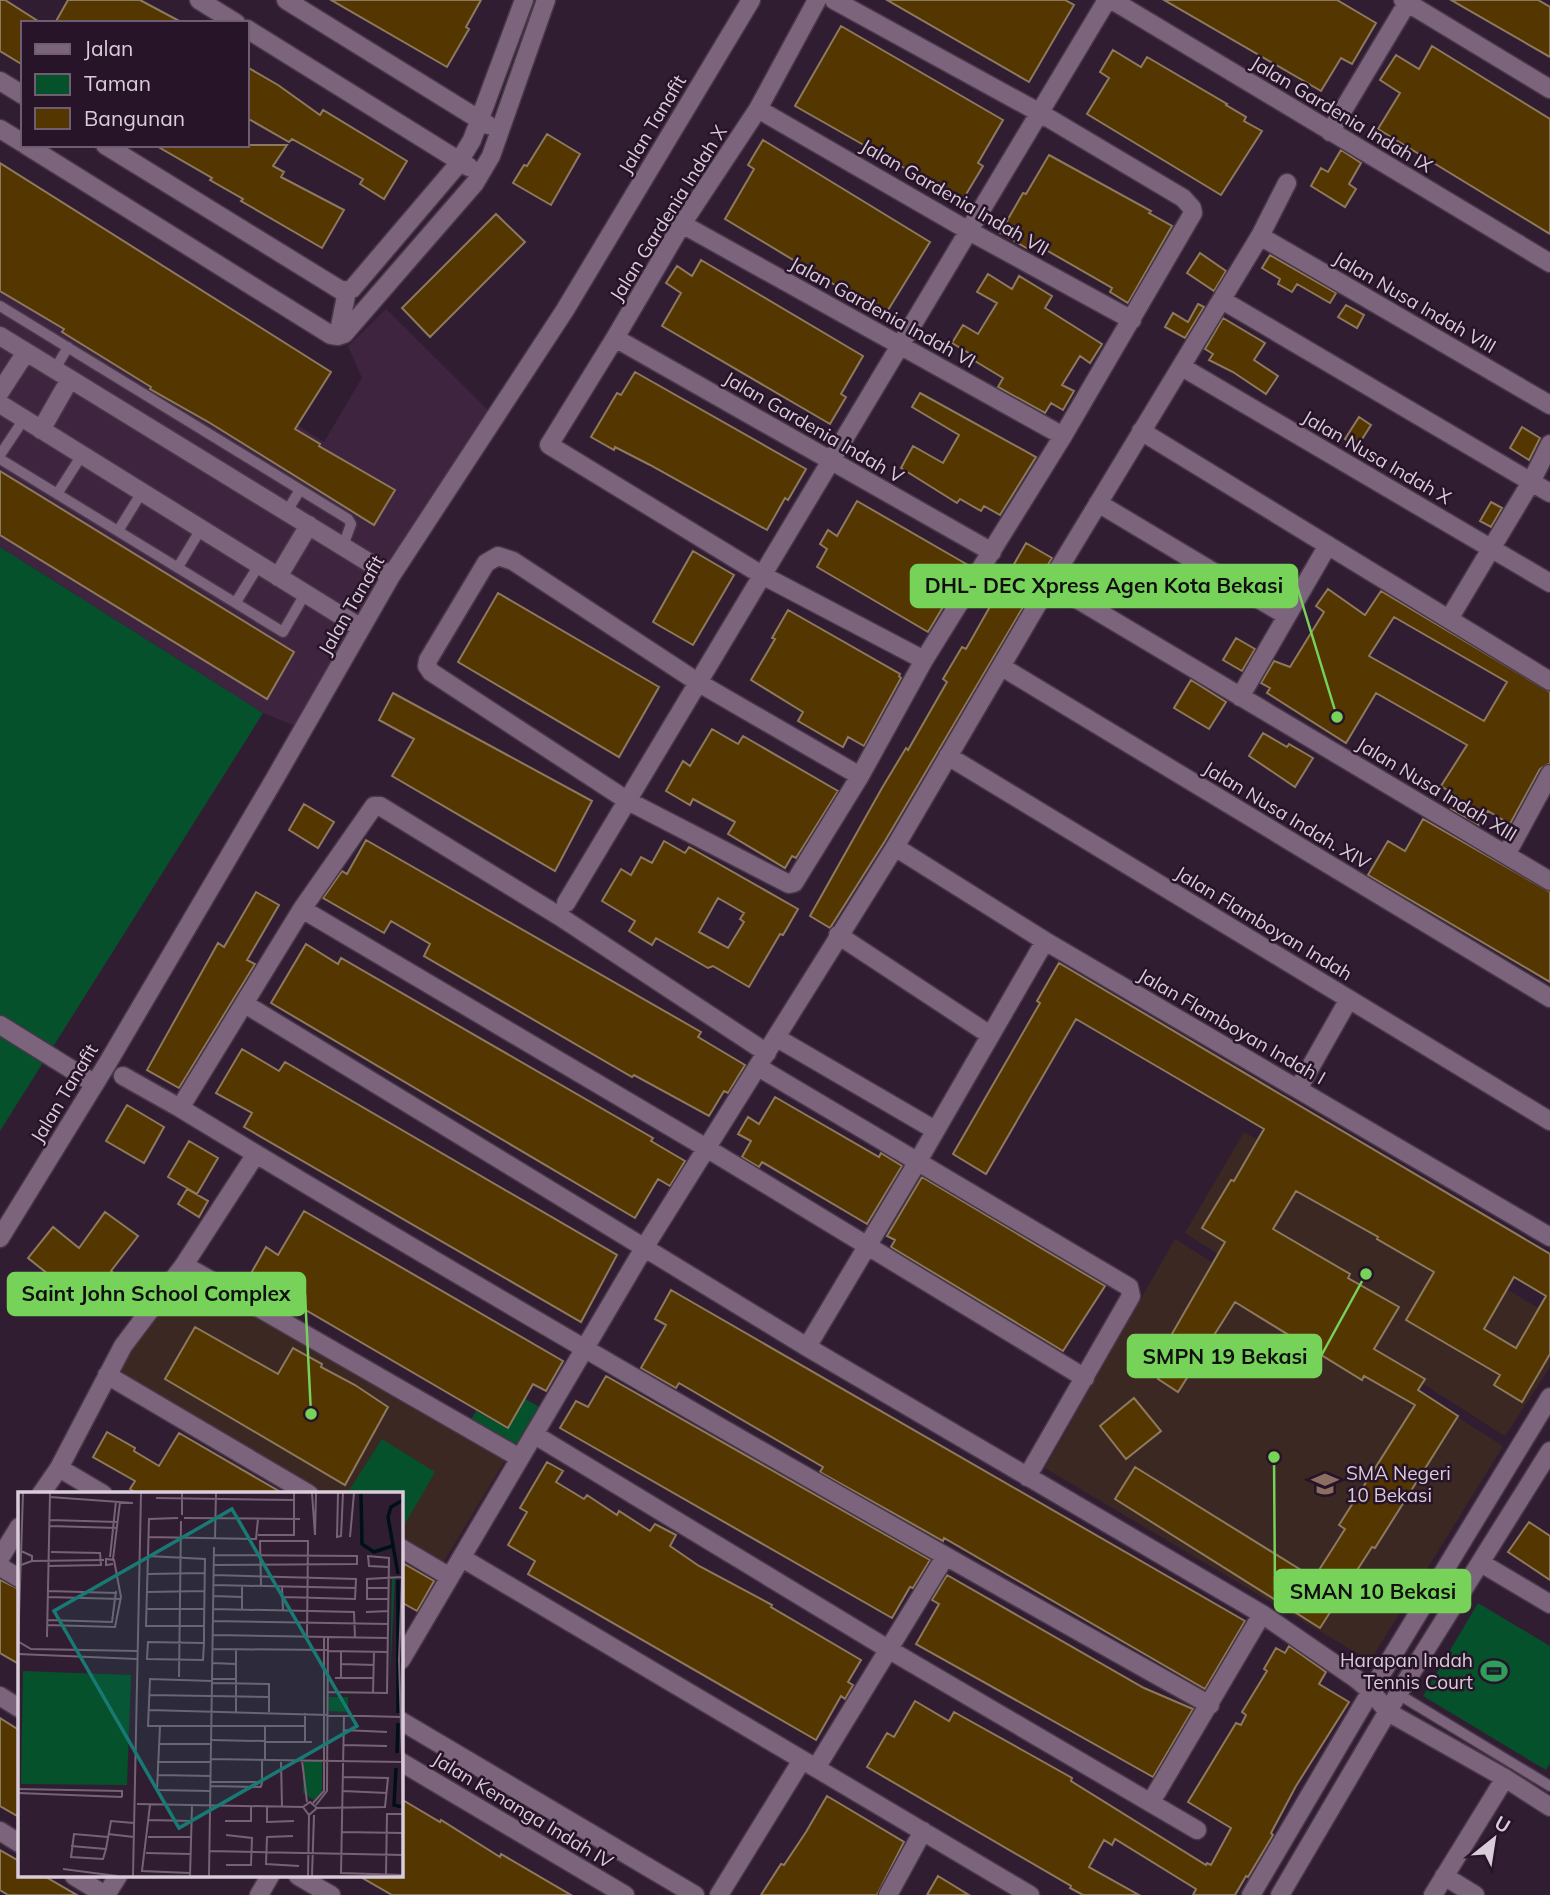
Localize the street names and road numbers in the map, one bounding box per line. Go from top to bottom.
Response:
street label: Jalan Gardenia Indah IX [1247,50,1438,178]
street label: Jalan Tanafit [613,70,691,178]
street label: Jalan Gardenia Indah X [604,120,732,305]
street label: Jalan Gardenia Indah VII [857,133,1053,261]
street label: Jalan Nusa Indah VIII [1330,246,1500,358]
street label: Jalan Gardenia Indah VI [786,251,980,373]
street label: Jalan Gardenia Indah V [720,366,909,489]
street label: Jalan Nusa Indah X [1298,405,1456,510]
street label: Jalan Tanafit [313,551,389,659]
street label: Jalan Nusa Indah XIII [1353,732,1521,846]
street label: Jalan Nusa Indah. XIV [1199,756,1375,875]
street label: Jalan Flamboyan Indah [1171,861,1357,985]
street label: Jalan Flamboyan Indah I [1134,963,1330,1089]
street label: Jalan Tanafit [25,1039,103,1147]
street label: Jalan Kenanga Indah IV [428,1747,618,1874]

